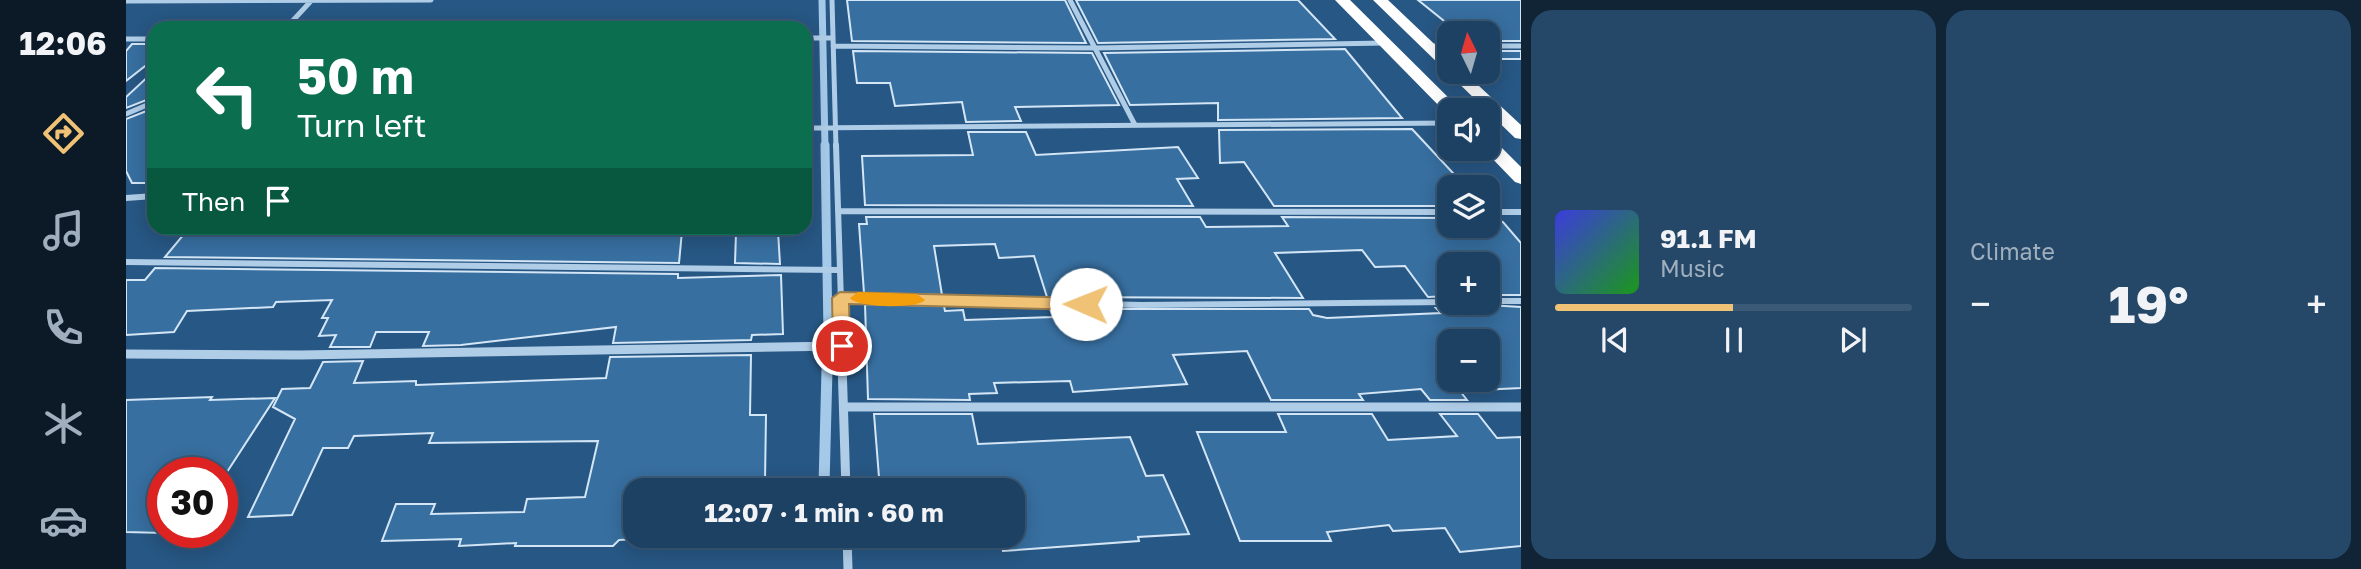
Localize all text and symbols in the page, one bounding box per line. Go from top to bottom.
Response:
north arrow [1437,21,1500,84]
map controls [1437,21,1500,392]
text: 12:06 [19,24,107,62]
text: 50 m [297,46,414,105]
icon: left [182,49,273,140]
button: sound [1437,98,1500,161]
text: Turn left [297,106,426,144]
icon: directions [39,109,88,158]
button: layers [1437,175,1500,238]
icon: arrive [259,182,297,220]
text: Then [182,186,245,217]
icon: music [39,206,88,255]
text: 91.1 FM [1660,223,1757,254]
text: Climate [1970,237,2055,265]
button: + [1437,252,1500,315]
text: Music [1660,254,1725,282]
position arrow [1049,267,1123,341]
text: 19° [2108,272,2189,334]
text: − [1970,281,1991,326]
text: + [2306,281,2327,326]
icon: phone [39,303,88,352]
pin [812,316,872,376]
icon: previous [1596,321,1634,359]
icon: pause [1715,321,1753,359]
icon: next [1834,321,1872,359]
icon: arrive [823,327,861,365]
button: − [1437,329,1500,392]
icon: climate [39,399,88,448]
speed limit sign: 30 [147,457,238,548]
icon: car [39,496,88,545]
text: 12:07 · 1 min · 60 m [704,497,944,528]

